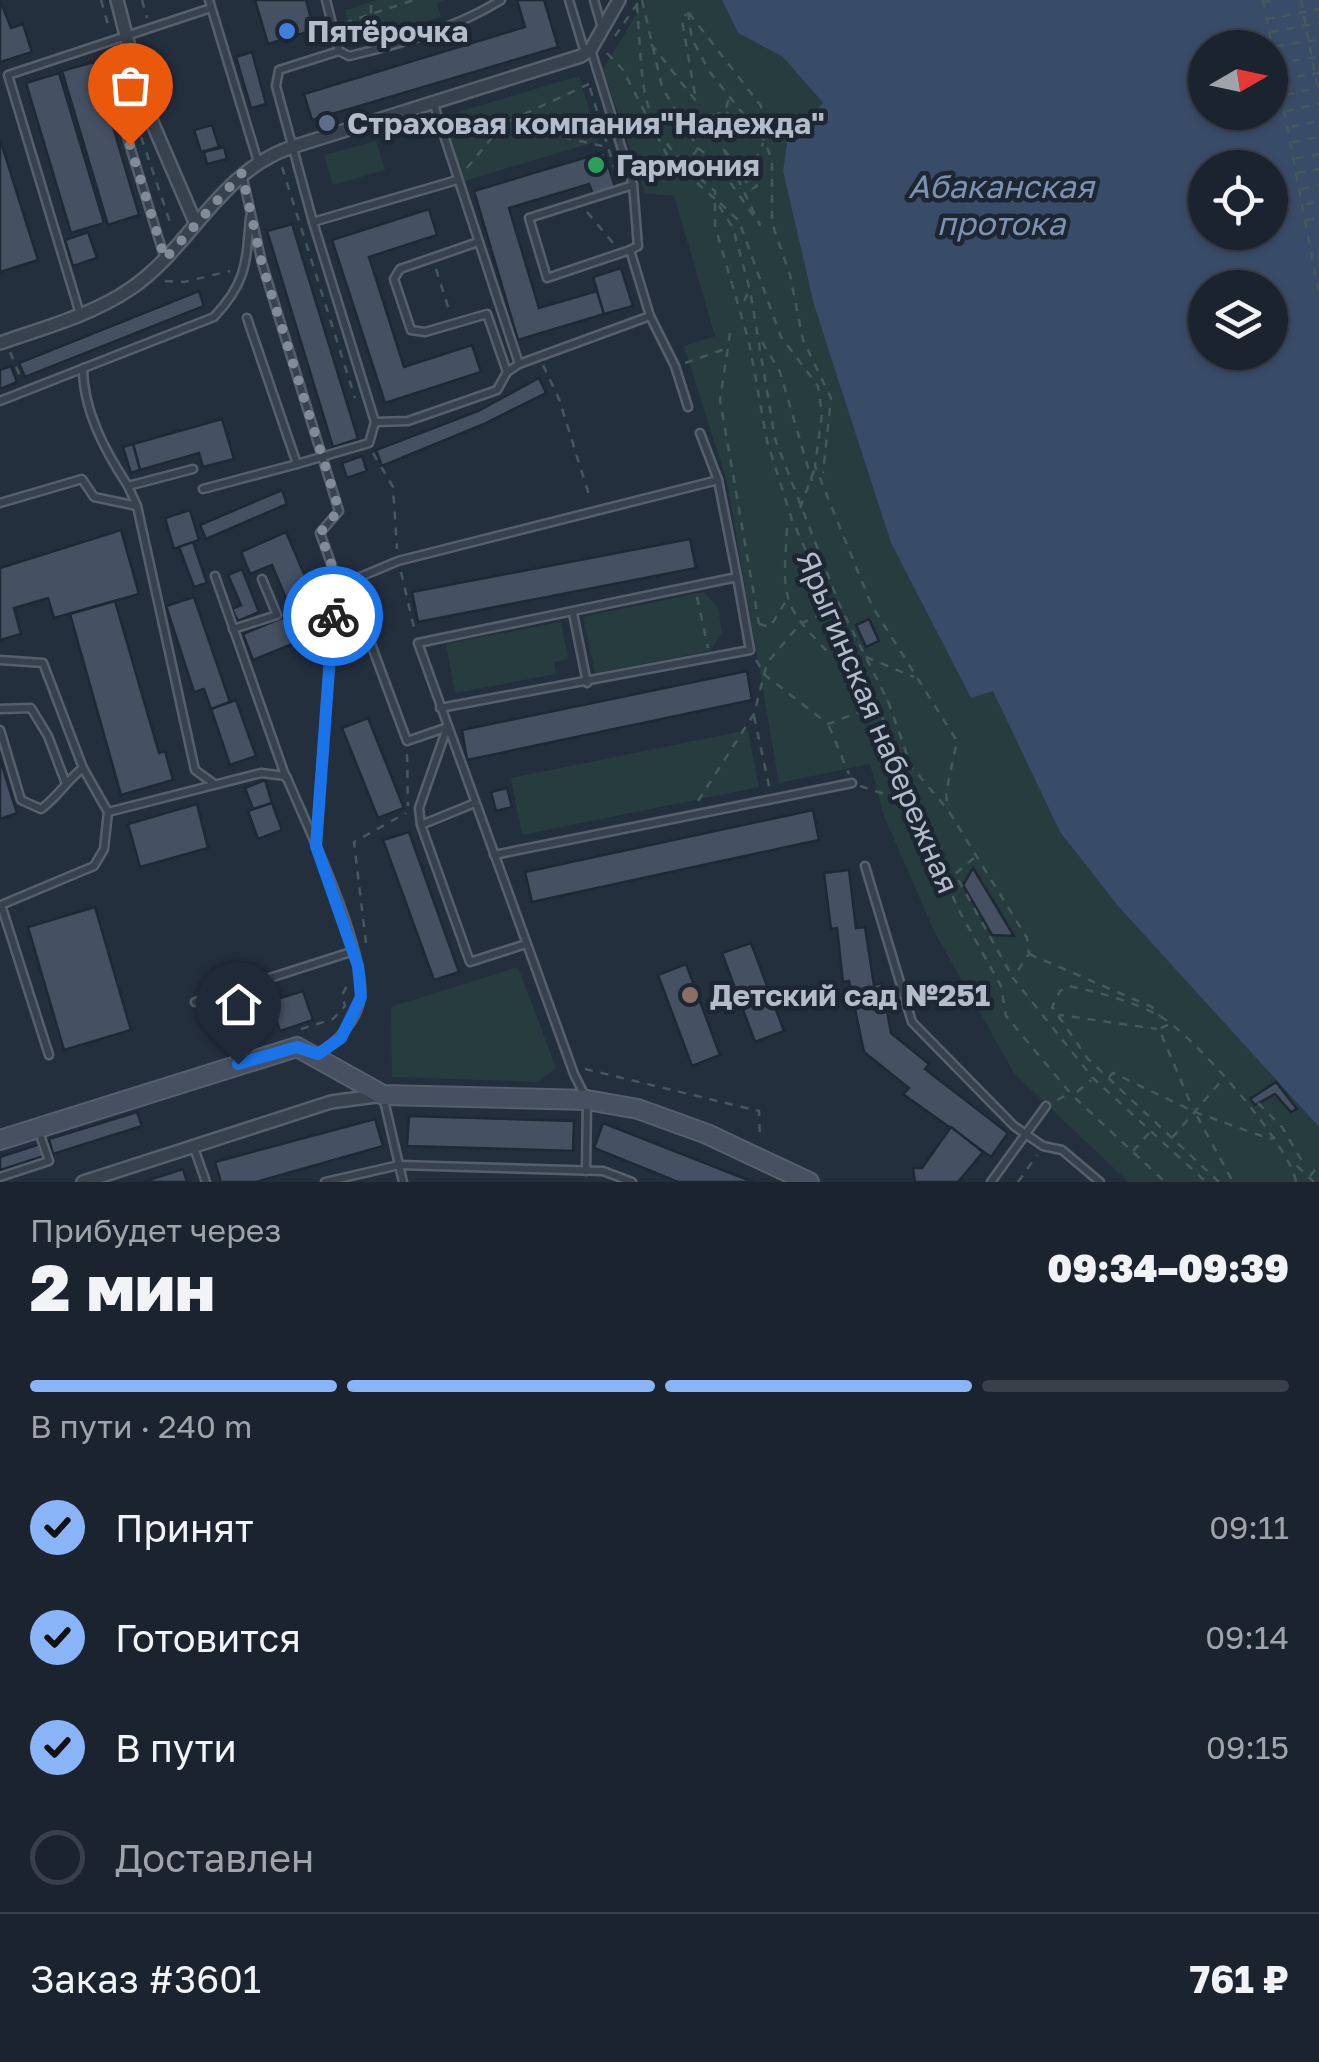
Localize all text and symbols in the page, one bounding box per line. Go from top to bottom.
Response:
place label: Пятёрочка [307,13,468,49]
marker: Пятёрочка [276,20,298,42]
north arrow [1188,30,1288,130]
map controls [1188,30,1288,370]
pin [88,43,173,146]
icon: bag [103,58,158,113]
place label: Страховая компания"Надежда" [347,105,825,141]
marker: Страховая компания"Надежда" [316,112,338,134]
place label: Гармония [616,147,760,183]
button: locate [1188,150,1288,250]
marker: Гармония [585,154,607,176]
water label: Абаканская протока [908,167,1096,242]
button: layers [1188,270,1288,370]
street label: Ярыгинская набережная [789,545,967,899]
courier [283,566,383,666]
icon: bike [306,589,361,644]
pin [196,962,281,1065]
icon: home [211,977,266,1032]
place label: Детский сад №251 [710,977,990,1013]
marker: Детский сад №251 [679,984,701,1006]
text: Прибудет через [30,1211,281,1249]
text: 09:34–09:39 [1047,1245,1289,1290]
text: 2 мин [30,1247,215,1325]
text: В пути · 240 m [30,1407,252,1445]
icon: check [30,1500,85,1555]
text: Принят [115,1505,254,1550]
text: 09:11 [1209,1508,1289,1546]
icon: check [30,1610,85,1665]
text: Готовится [115,1615,301,1660]
text: 09:14 [1205,1618,1289,1656]
icon: check [30,1720,85,1775]
text: В пути [115,1725,237,1770]
text: 09:15 [1206,1728,1289,1766]
text: Доставлен [115,1835,314,1880]
text: Заказ #3601 [30,1956,261,2001]
text: 761 ₽ [1189,1956,1289,2001]

